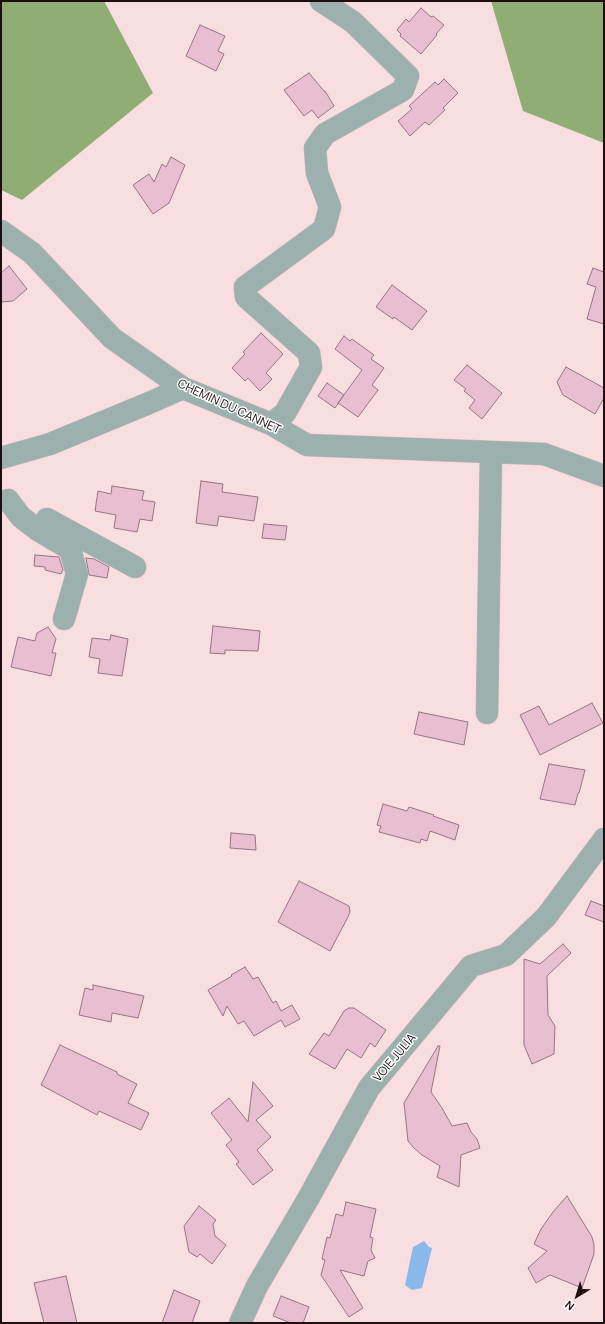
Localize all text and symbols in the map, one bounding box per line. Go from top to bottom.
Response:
street label: CHEMIN DU CANNET [175,377,283,437]
street label: VOIE JULIA [371,1031,419,1085]
north arrow [557,1276,597,1316]
text: N [562,1298,577,1314]

